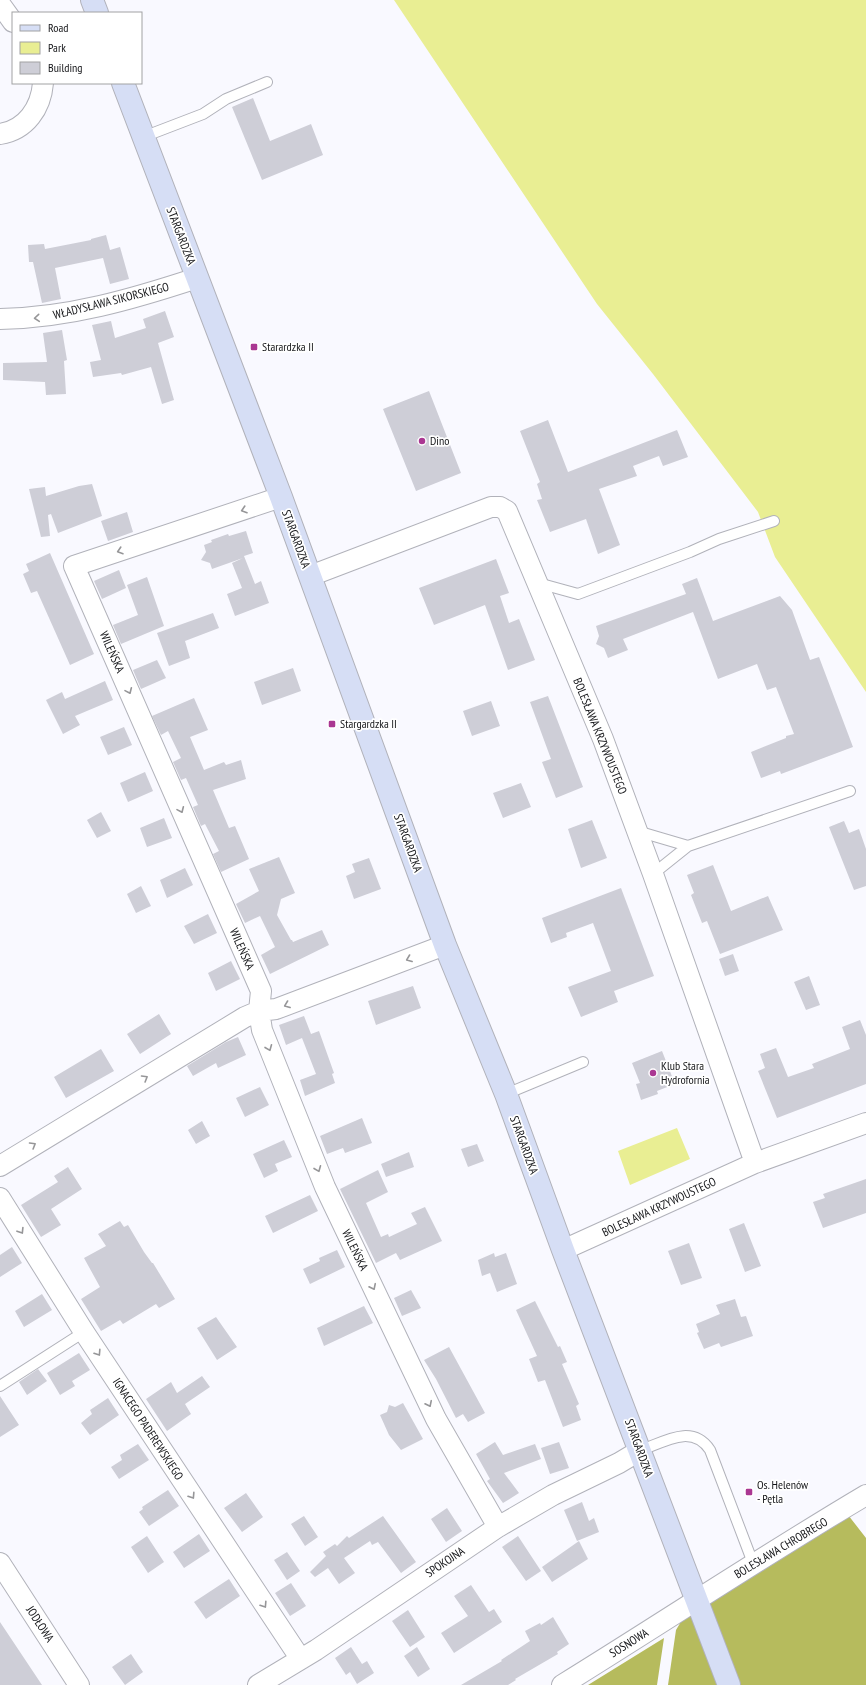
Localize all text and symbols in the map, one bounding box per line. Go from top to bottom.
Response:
legend [12,12,142,84]
text: Road [48,20,68,35]
text: Park [48,40,66,55]
text: Building [48,60,83,75]
street label: STARGARDZKA [164,205,199,267]
street label: WŁADYSŁAWA SIKORSKIEGO [51,279,171,322]
one-way arrow [34,313,40,322]
place label: Starardzka II [262,339,314,354]
marker: Starardzka II [249,342,259,352]
place label: Dino [430,433,449,448]
marker: Dino [417,436,427,446]
one-way arrow [240,505,247,513]
street label: STARGARDZKA [279,508,314,570]
one-way arrow [117,546,124,554]
street label: WILEŃSKA [97,629,128,675]
street label: BOLESŁAWA KRZYWOUSTEGO [570,675,631,797]
one-way arrow [124,687,132,695]
place label: Stargardzka II [340,716,397,731]
marker: Stargardzka II [327,719,337,729]
one-way arrow [176,806,184,814]
street label: STARGARDZKA [391,812,426,874]
street label: WILEŃSKA [227,926,258,972]
one-way arrow [405,954,412,962]
one-way arrow [284,1000,291,1008]
one-way arrow [265,1045,273,1052]
place label: Klub Stara Hydrofornia [661,1058,710,1087]
marker: Klub Stara Hydrofornia [648,1068,658,1078]
one-way arrow [141,1076,148,1083]
street label: STARGARDZKA [507,1114,542,1176]
one-way arrow [29,1143,36,1150]
one-way arrow [313,1165,321,1172]
street label: BOLESŁAWA KRZYWOUSTEGO [599,1173,719,1240]
one-way arrow [16,1227,23,1234]
street label: WILEŃSKA [339,1227,372,1273]
one-way arrow [368,1282,376,1290]
one-way arrow [93,1349,100,1356]
street label: IGNACEGO PADEREWSKIEGO [110,1375,187,1483]
one-way arrow [424,1400,432,1407]
street label: STARGARDZKA [622,1417,657,1479]
place label: Os. Helenów - Pętla [757,1477,809,1506]
marker: Os. Helenów - Pętla [744,1487,754,1497]
one-way arrow [188,1492,195,1499]
street label: BOLESŁAWA CHROBREGO [731,1513,831,1581]
street label: SPOKOJNA [422,1543,468,1580]
one-way arrow [259,1601,267,1608]
street label: JODŁOWA [23,1602,58,1645]
street label: SOSNOWA [606,1625,651,1660]

